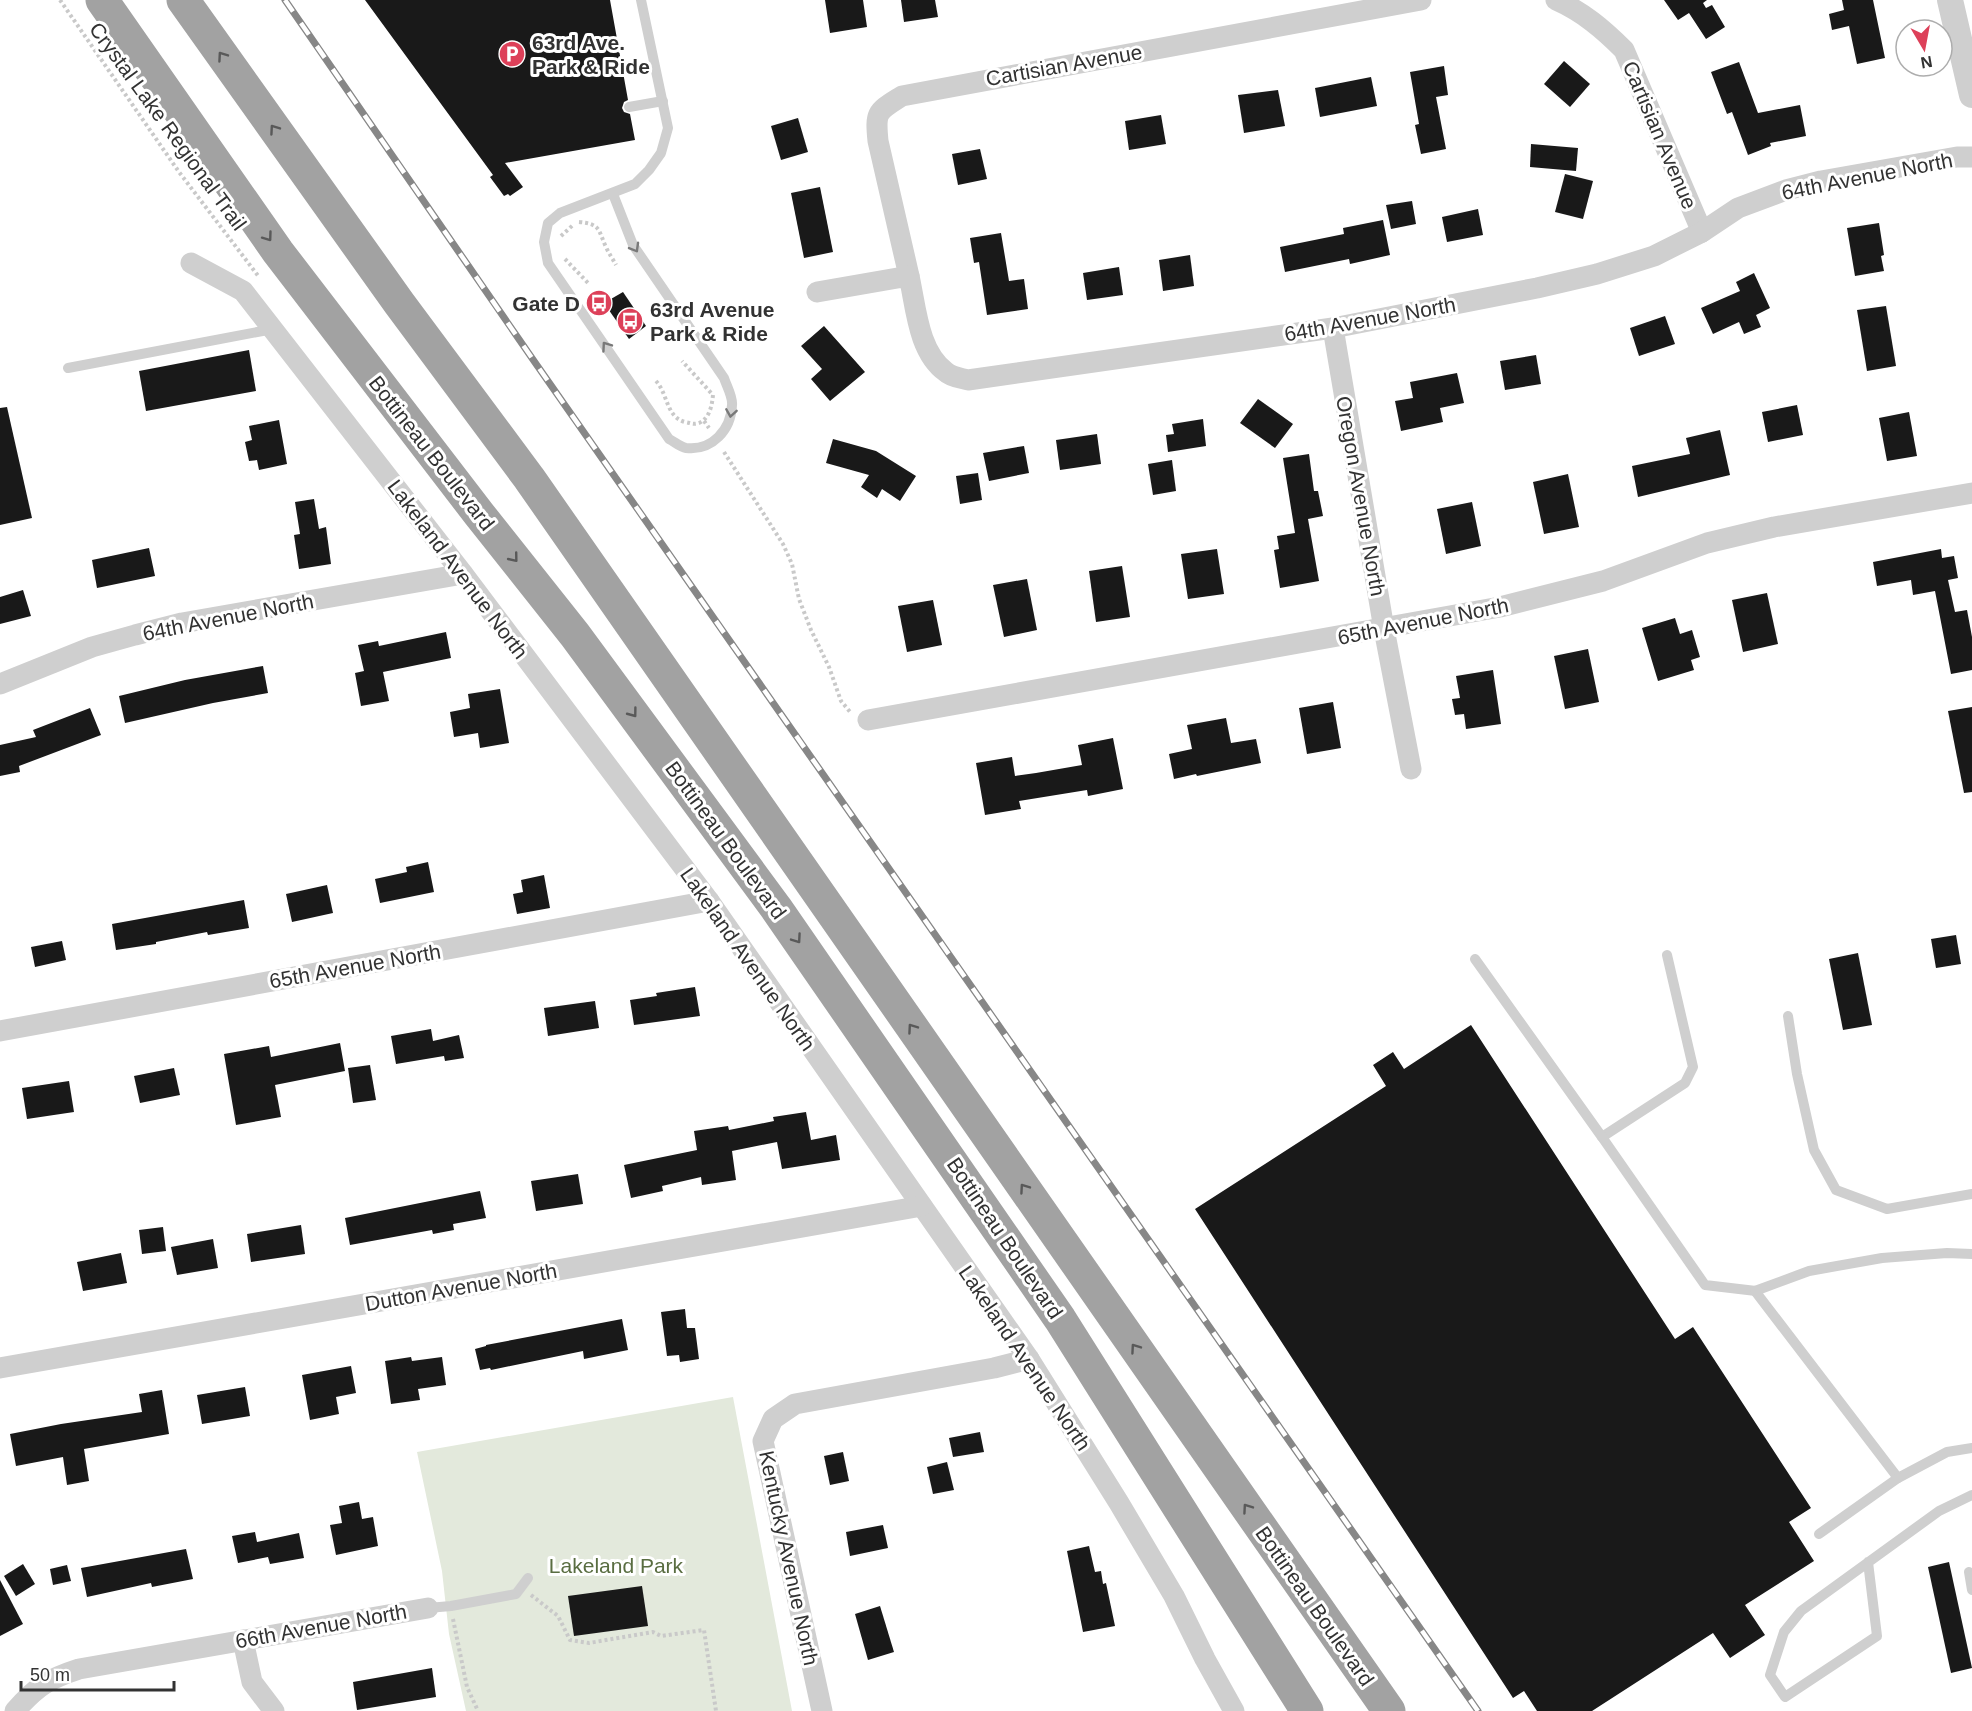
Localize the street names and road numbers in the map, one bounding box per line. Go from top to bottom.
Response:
street label: Crystal Lake Regional Trail [85,18,251,234]
street label: Cartisian Avenue [984,40,1144,90]
street label: Cartisian Avenue [1618,58,1702,212]
street label: 64th Avenue North [1780,148,1954,204]
street label: 64th Avenue North [1283,293,1457,345]
street label: Bottineau Boulevard [365,371,499,535]
street label: Oregon Avenue North [1332,394,1390,598]
street label: Lakeland Avenue North [383,475,533,663]
street label: 64th Avenue North [141,589,315,645]
street label: 65th Avenue North [1336,593,1510,649]
street label: Bottineau Boulevard [661,757,791,923]
street label: Lakeland Avenue North [676,863,820,1055]
street label: 65th Avenue North [268,940,442,992]
street label: Bottineau Boulevard [943,1153,1067,1323]
street label: Dutton Avenue North [363,1259,559,1315]
street label: Lakeland Avenue North [955,1261,1095,1455]
street label: Kentucky Avenue North [755,1448,823,1668]
street label: Bottineau Boulevard [1251,1522,1379,1690]
street label: 66th Avenue North [234,1600,408,1652]

